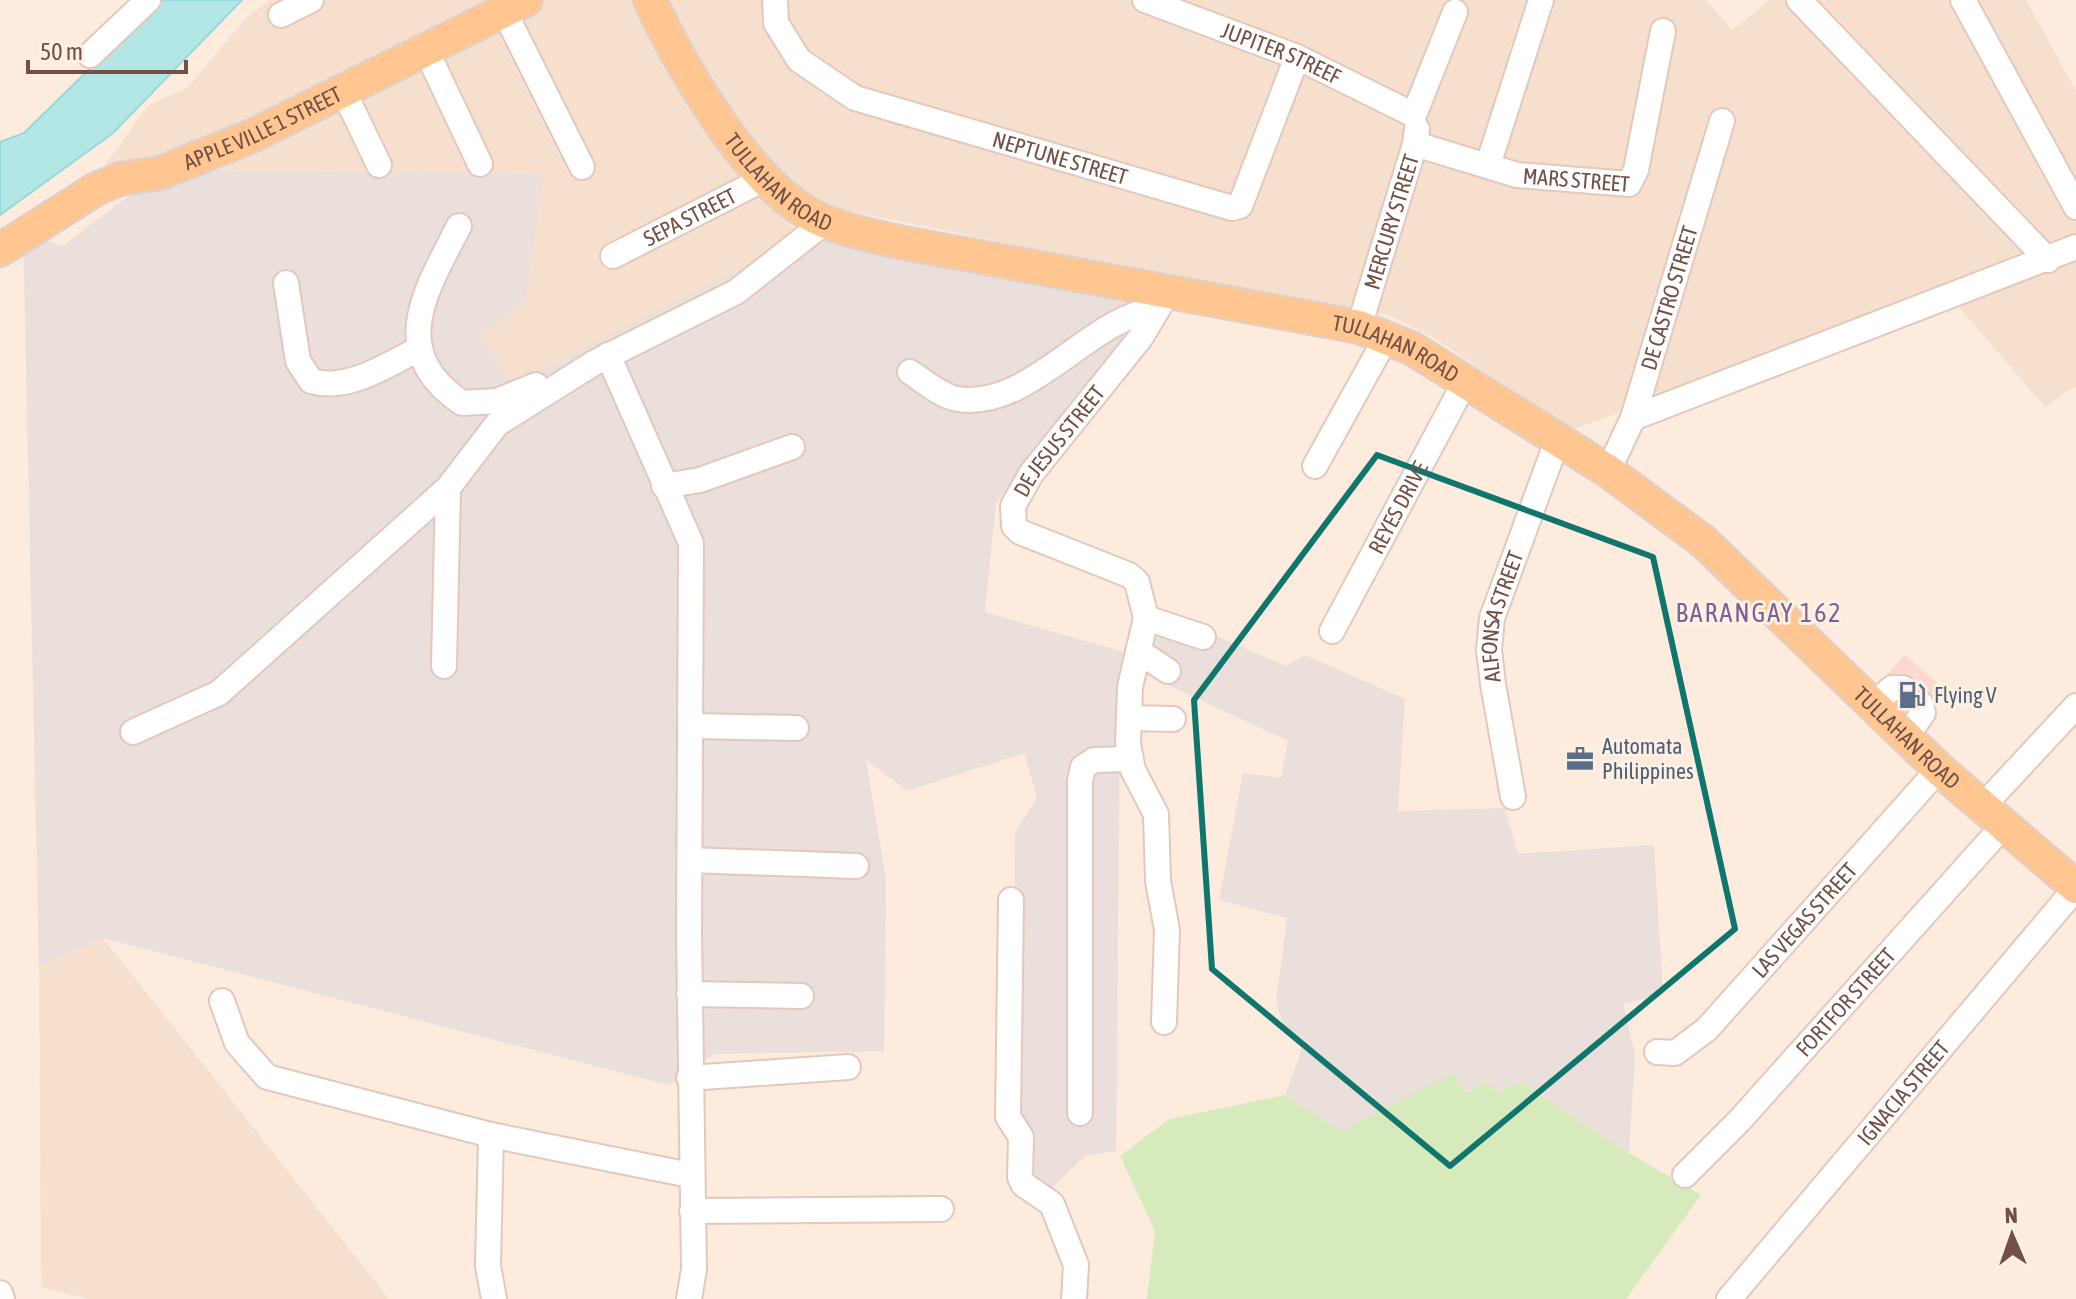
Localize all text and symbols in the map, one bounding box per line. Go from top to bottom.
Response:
street label: JUPITER STREEF [1218,17,1345,90]
scale bar [28,24,186,74]
text: 50 m [40,38,83,65]
street label: APPLE VILLE 1 STREET [180,81,346,175]
street label: NEPTUNE STREET [990,126,1131,190]
street label: TULLAHAN ROAD [719,128,836,236]
street label: MERCURY STREET [1358,151,1424,292]
street label: MARS STREET [1522,163,1631,197]
street label: SEPA STREET [639,182,741,251]
street label: DE CASTRO STREET [1635,222,1703,373]
street label: TULLAHAN ROAD [1330,309,1464,388]
street label: DE JESUS STREET [1008,380,1110,501]
street label: REYES DRIVE [1363,456,1434,558]
street label: ALFONSA STREET [1476,547,1529,684]
district label: BARANGAY 162 [1675,598,1843,628]
fuel station icon: Flying V [1897,680,1927,710]
street label: TULLAHAN ROAD [1849,681,1965,794]
place label: Flying V [1934,682,1997,708]
place label: Automata Philippines [1602,733,1694,784]
office icon: Automata Philippines [1565,744,1595,774]
street label: LAS VEGAS STREET [1746,857,1862,983]
street label: FORTFOR STREET [1790,942,1901,1062]
street label: IGNACIA STREET [1852,1035,1955,1150]
north arrow [1972,1195,2052,1275]
text: N [2004,1202,2018,1228]

